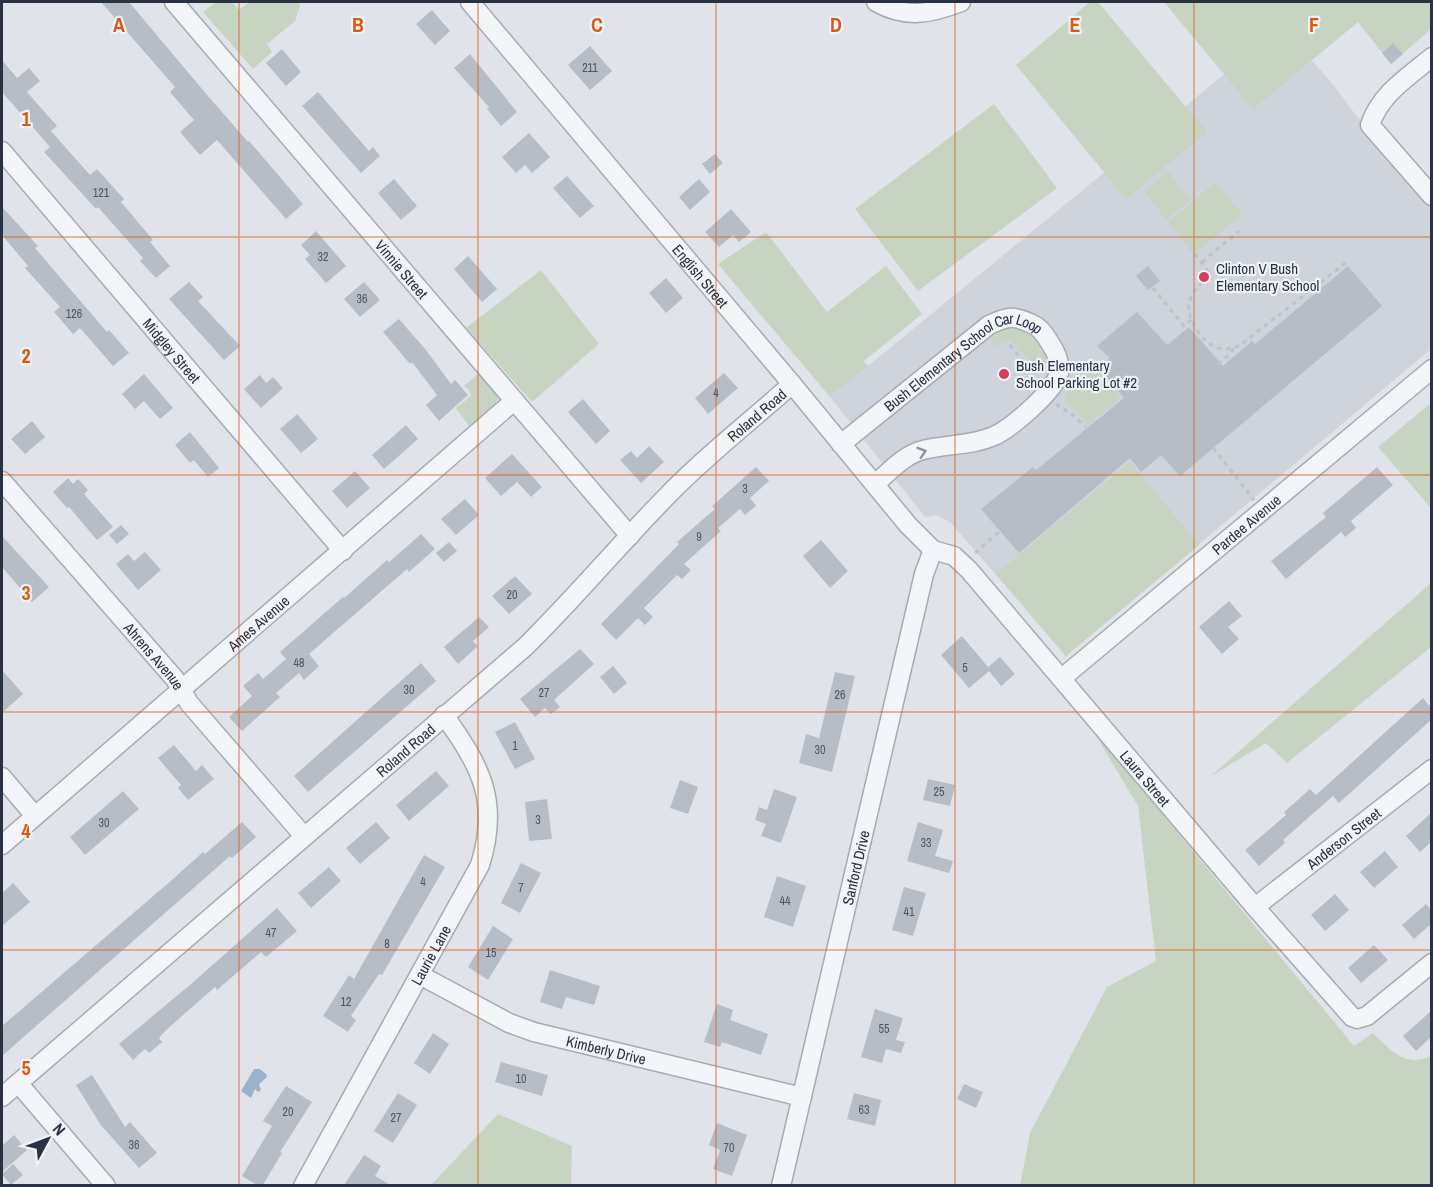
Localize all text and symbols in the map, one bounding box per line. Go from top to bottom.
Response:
text: A [113,11,125,38]
text: B [352,11,364,38]
text: C [591,11,603,38]
text: D [830,11,842,38]
text: E [1070,11,1081,38]
text: F [1309,11,1319,38]
house number: 211 [582,60,598,76]
text: 1 [21,105,31,132]
house number: 121 [93,185,110,201]
street label: Vinnie Street [371,235,434,303]
street label: English Street [668,239,734,313]
house number: 32 [318,249,328,265]
place label: Clinton V Bush Elementary School [1216,258,1319,296]
marker: Clinton V Bush Elementary School [1197,270,1211,284]
house number: 36 [357,291,367,307]
house number: 126 [66,306,82,322]
street label: Bush Elementary School Car Loop [879,307,1048,416]
street label: Midgley Street [138,313,206,388]
text: 2 [21,342,31,369]
place label: Bush Elementary School Parking Lot #2 [1016,355,1137,393]
marker: Bush Elementary School Parking Lot #2 [997,367,1011,381]
street label: Roland Road [722,384,791,446]
house number: 4 [713,385,719,401]
one-way arrow [917,446,927,459]
house number: 3 [742,481,748,497]
street label: Pardee Avenue [1207,489,1285,559]
house number: 9 [696,529,702,545]
text: 3 [21,579,31,606]
house number: 20 [507,587,517,603]
street label: Ames Avenue [222,590,294,656]
street label: Ahrens Avenue [119,617,190,694]
house number: 48 [294,655,304,671]
house number: 5 [962,660,968,676]
house number: 30 [404,682,414,698]
house number: 27 [539,685,550,701]
house number: 26 [835,687,845,703]
street label: Roland Road [371,719,439,781]
house number: 1 [512,738,518,754]
house number: 30 [815,742,825,758]
street label: Laura Street [1115,745,1176,811]
house number: 25 [934,784,945,800]
street label: Anderson Street [1301,802,1385,874]
house number: 3 [535,812,541,828]
house number: 30 [99,815,109,831]
text: 4 [21,817,31,844]
street label: Sanford Drive [837,828,874,907]
house number: 33 [921,835,931,851]
house number: 4 [420,874,426,890]
house number: 7 [518,880,524,896]
house number: 44 [780,893,791,909]
house number: 41 [904,904,915,920]
street label: Laurie Lane [405,921,456,989]
house number: 47 [266,925,277,941]
house number: 8 [384,936,390,952]
house number: 15 [486,945,497,961]
house number: 12 [341,994,351,1010]
house number: 55 [879,1021,890,1037]
street label: Kimberly Drive [564,1030,648,1069]
text: 5 [21,1054,31,1081]
house number: 10 [516,1071,526,1087]
house number: 63 [859,1102,869,1118]
house number: 20 [283,1104,293,1120]
north arrow [18,1109,78,1169]
house number: 27 [391,1110,402,1126]
text: N [48,1118,71,1140]
house number: 36 [129,1137,139,1153]
house number: 70 [724,1140,734,1156]

